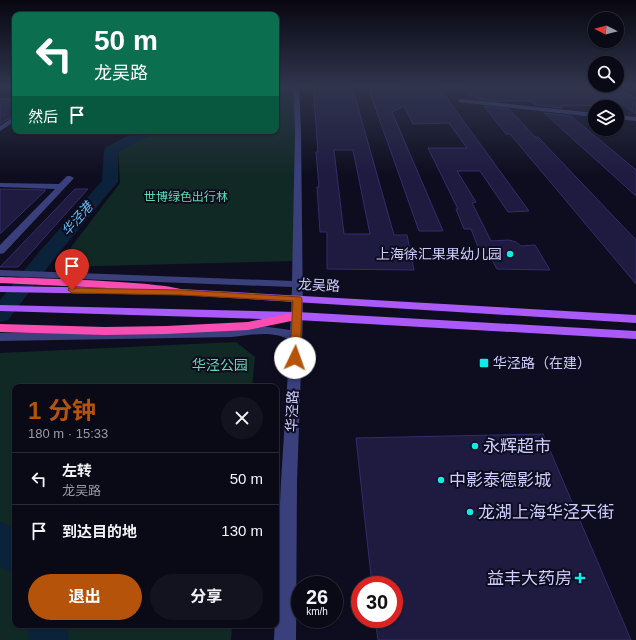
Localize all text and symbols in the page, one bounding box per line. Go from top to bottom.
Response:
north arrow [588,12,624,48]
map controls [588,12,624,136]
text: 50 m [94,25,158,56]
icon: left [28,28,80,80]
button: search [588,56,624,92]
text: 龙吴路 [94,63,148,83]
button: layers [588,100,624,136]
icon: arrive [66,104,88,126]
text: 然后 [28,108,58,125]
park label: 世博绿色出行林 [144,190,228,204]
water label: 华泾港 [59,198,97,239]
place label: 上海徐汇果果幼儿园 [376,246,502,262]
pin [55,249,89,290]
marker: 上海徐汇果果幼儿园 [505,249,515,259]
icon: arrive [61,255,83,277]
street label: 龙吴路 [298,276,340,294]
position arrow [274,337,316,379]
place label: 华泾路（在建） [493,355,591,371]
park label: 华泾公园 [192,357,248,373]
marker: 华泾路（在建） [478,357,490,369]
street label: 华泾路 [283,390,301,432]
text: 1 分钟 [28,397,96,424]
button: close [221,397,263,439]
text: 180 m · 15:33 [28,426,108,441]
place label: 永辉超市 [483,437,551,456]
marker: 永辉超市 [470,441,480,451]
text: 左转 [62,462,92,479]
icon: left [28,468,50,490]
text: 50 m [230,470,263,487]
place label: 中影泰德影城 [449,471,551,490]
marker: 中影泰德影城 [436,475,446,485]
text: 龙吴路 [62,483,101,498]
place label: 龙湖上海华泾天街 [478,503,614,522]
marker: 龙湖上海华泾天街 [465,507,475,517]
icon: arrive [28,520,50,542]
text: 130 m [221,522,263,539]
text: 到达目的地 [62,523,137,540]
place label: 益丰大药房 [487,569,572,588]
marker: 益丰大药房 [575,573,585,583]
button: 退出 [28,574,142,620]
button: 分享 [150,574,263,620]
speed limit sign: 30 [351,576,403,628]
text: 26 [306,586,328,608]
text: km/h [306,606,328,617]

